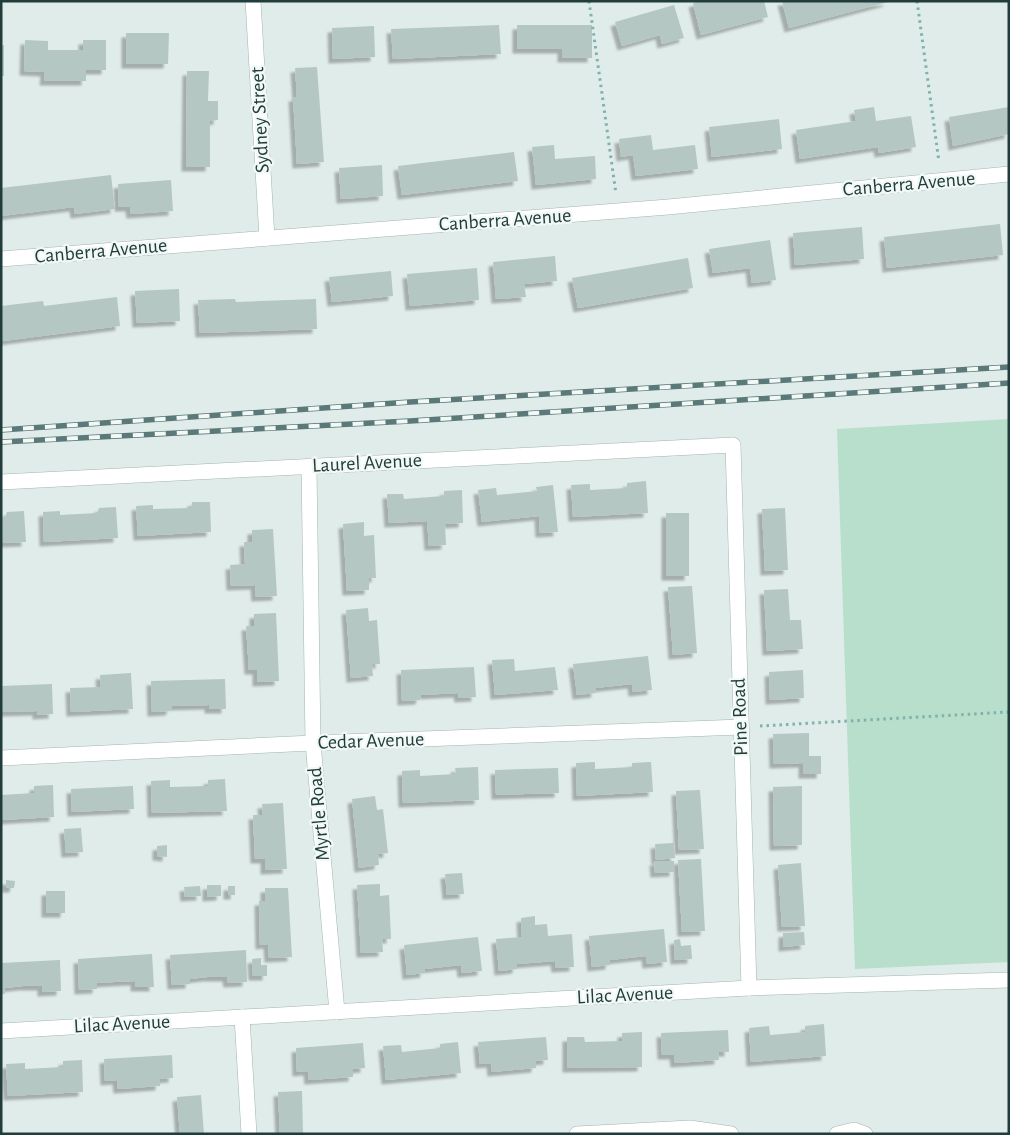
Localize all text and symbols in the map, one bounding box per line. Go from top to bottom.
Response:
street label: Sydney Street [247,66,273,174]
street label: Canberra Avenue [842,168,976,200]
street label: Canberra Avenue [438,205,572,235]
street label: Canberra Avenue [34,235,168,267]
street label: Laurel Avenue [312,450,422,476]
street label: Pine Road [729,678,751,756]
street label: Cedar Avenue [317,729,425,753]
street label: Myrtle Road [305,766,333,862]
street label: Lilac Avenue [576,982,674,1008]
street label: Lilac Avenue [73,1011,171,1037]

